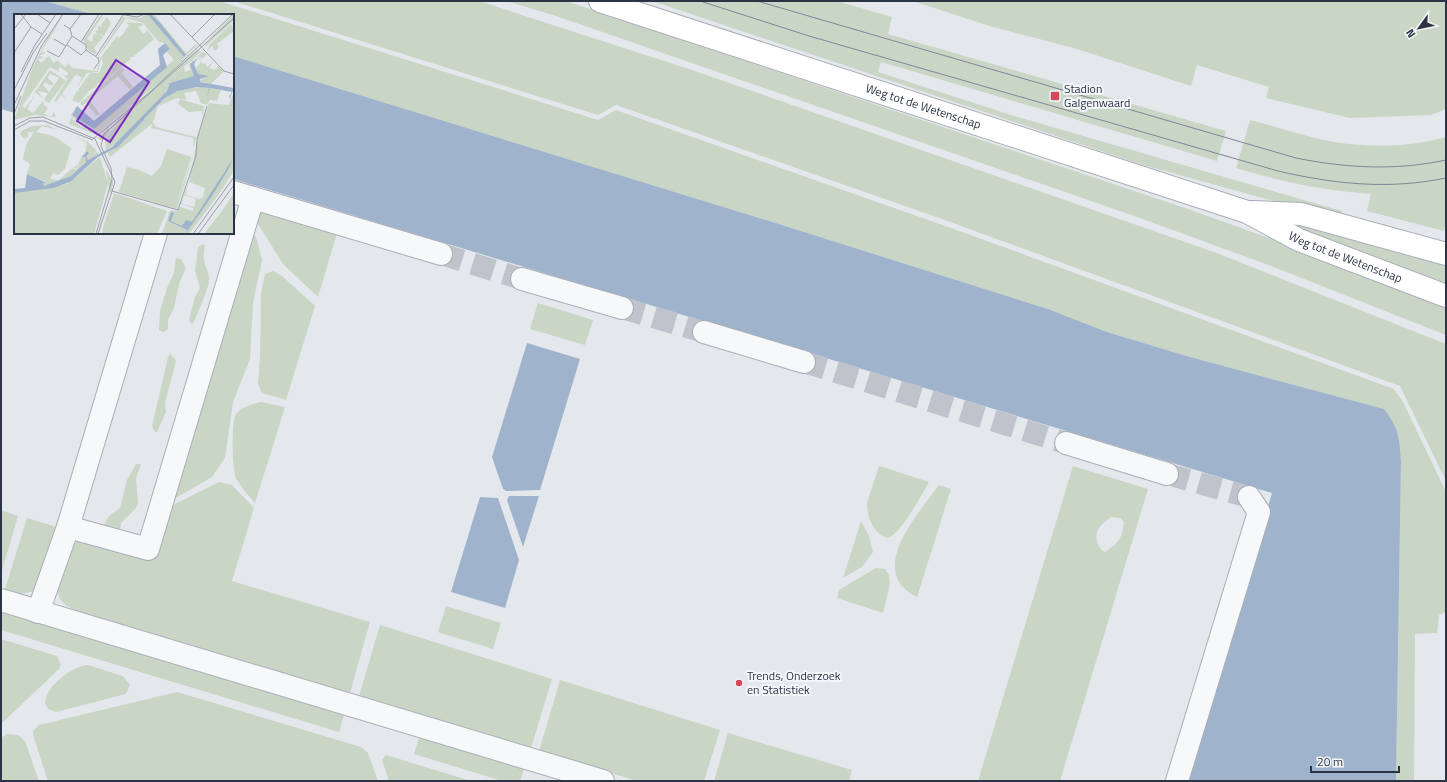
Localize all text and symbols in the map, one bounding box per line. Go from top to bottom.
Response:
north arrow [1399,8,1439,48]
inset map [14,14,234,234]
text: N [1402,26,1419,41]
street label: Weg tot de Wetenschap [863,78,984,134]
place label: Stadion Galgenwaard [1064,79,1130,112]
marker: Stadion Galgenwaard [1049,90,1061,102]
street label: Weg tot de Wetenschap [1285,226,1405,287]
place label: Trends, Onderzoek en Statistiek [747,666,841,699]
marker: Trends, Onderzoek en Statistiek [734,678,744,688]
scale bar [1311,748,1399,774]
text: 20 m [1317,752,1343,771]

